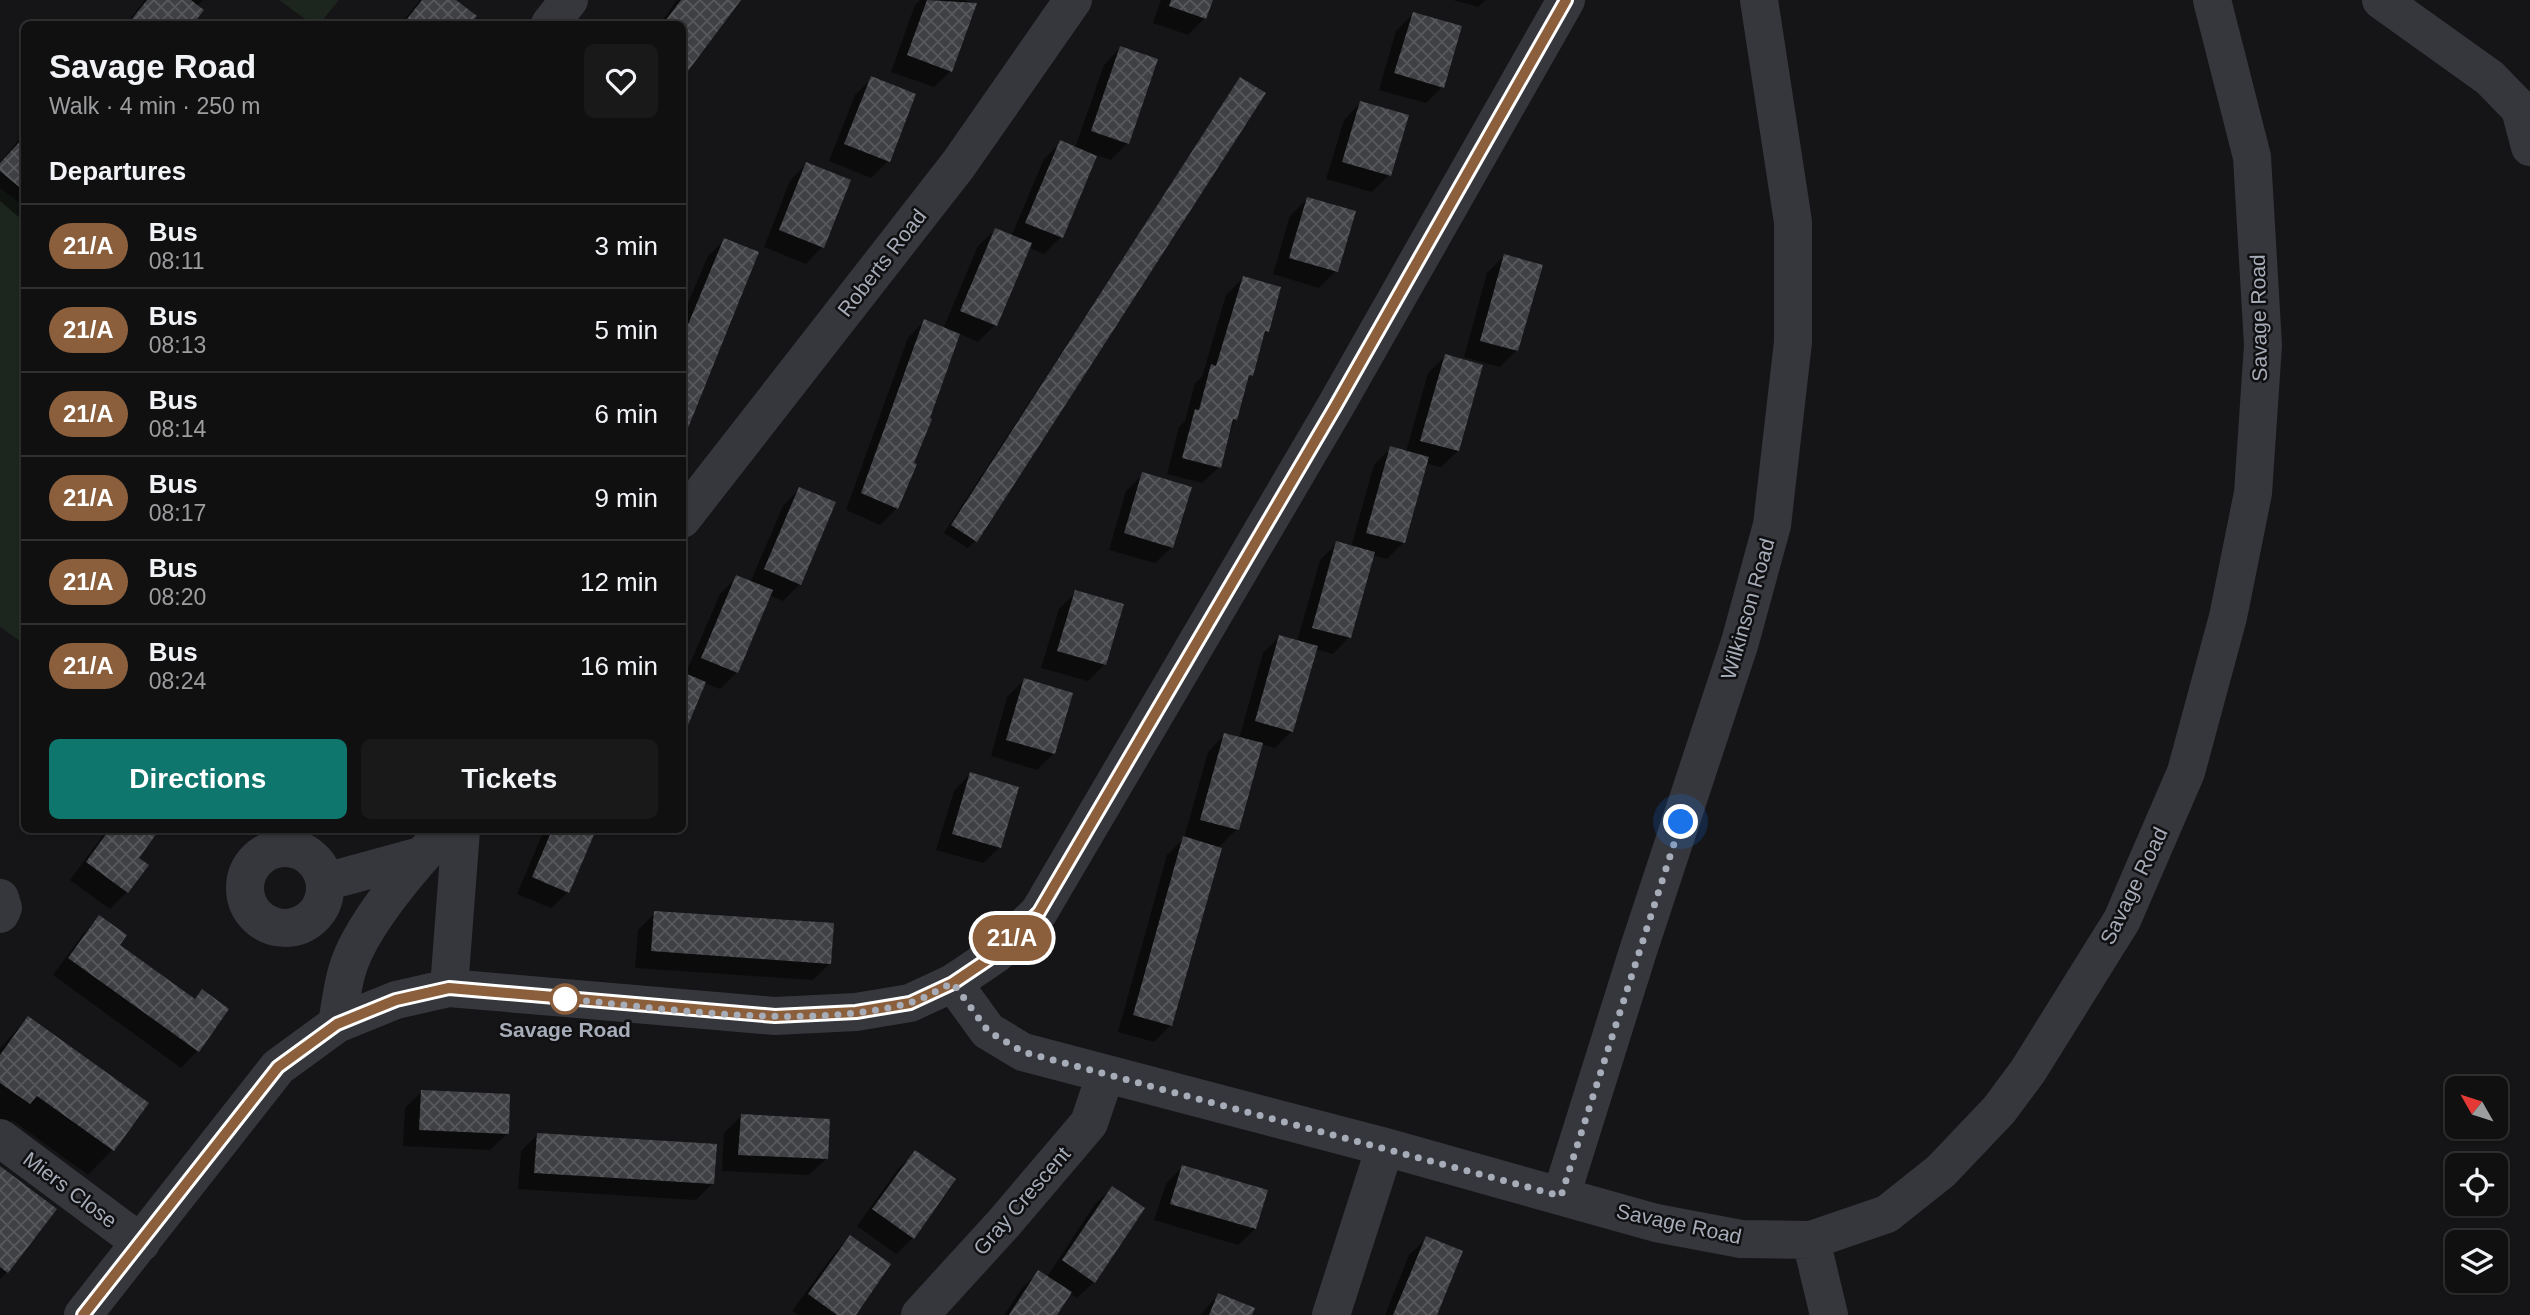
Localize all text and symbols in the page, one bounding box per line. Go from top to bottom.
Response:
button: heart [584,44,658,118]
text: Savage Road [49,48,256,85]
text: Walk · 4 min · 250 m [49,93,260,119]
text: Departures [49,156,186,186]
street label: Roberts Road [833,205,931,321]
text: Bus [149,217,198,247]
text: 3 min [594,231,658,261]
text: 21/A [63,232,114,259]
text: 08:11 [149,248,205,274]
street label: Savage Road [2246,254,2271,382]
text: Bus [149,301,198,331]
text: 5 min [594,315,658,345]
text: 21/A [63,316,114,343]
text: 08:13 [149,332,206,358]
text: Bus [149,385,198,415]
text: 6 min [594,399,658,429]
text: 21/A [63,400,114,427]
text: 08:14 [149,416,206,442]
text: Bus [149,469,198,499]
text: 9 min [594,483,658,513]
text: 21/A [63,484,114,511]
text: 08:17 [149,500,206,526]
street label: Wilkinson Road [1716,536,1779,682]
text: Bus [149,553,198,583]
text: 12 min [580,567,658,597]
text: 21/A [63,568,114,595]
text: 08:20 [149,584,206,610]
text: Bus [149,637,198,667]
text: 16 min [580,651,658,681]
text: 21/A [63,652,114,679]
text: 08:24 [149,668,206,694]
button: Directions [49,739,347,819]
button: Tickets [361,739,658,819]
your location [1663,804,1698,839]
street label: Savage Road [2095,824,2172,948]
line badge: 21/A [963,915,1061,961]
text: 21/A [987,924,1037,951]
marker: Savage Road [550,984,580,1014]
place label: Savage Road [499,1018,631,1041]
north arrow [2445,1076,2508,1139]
map controls [2445,1076,2508,1293]
street label: Gray Crescent [969,1142,1075,1259]
street label: Miers Close [19,1147,121,1232]
button: locate [2445,1153,2508,1216]
street label: Savage Road [1614,1199,1744,1248]
button: layers [2445,1230,2508,1293]

